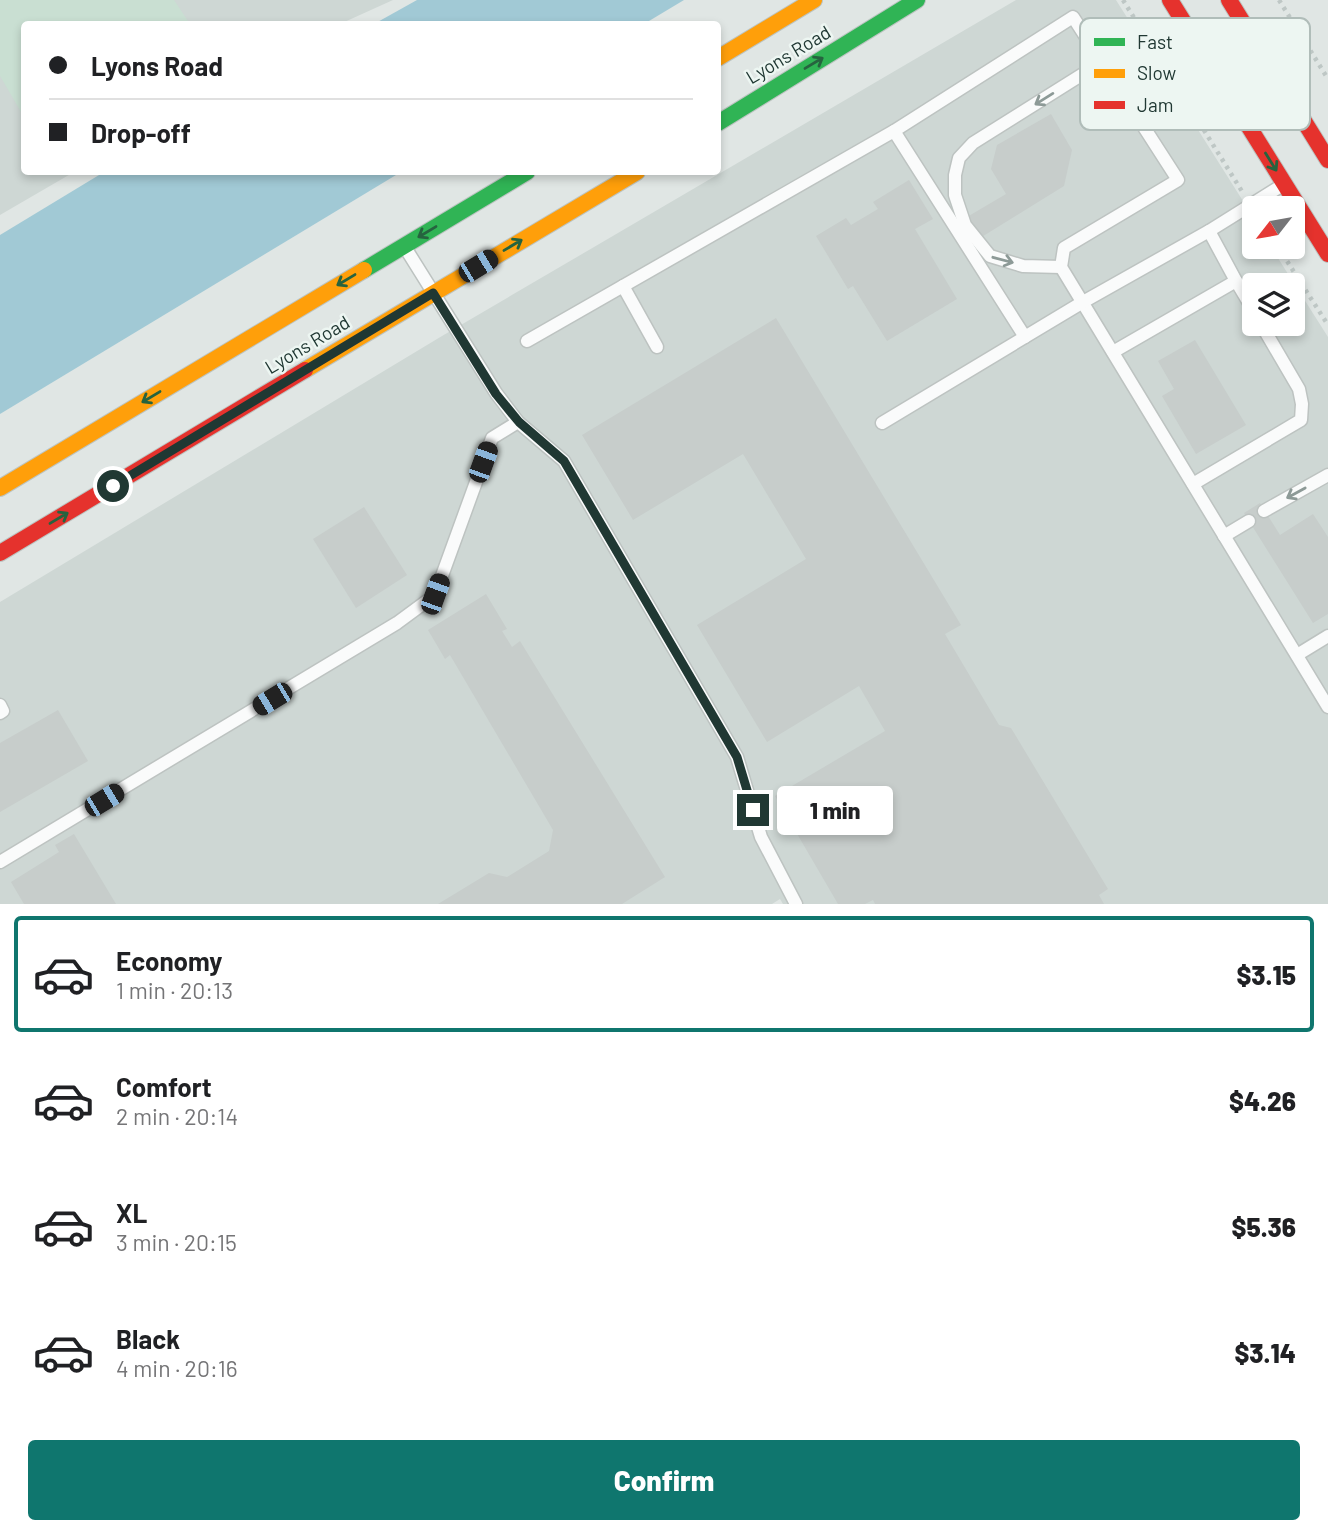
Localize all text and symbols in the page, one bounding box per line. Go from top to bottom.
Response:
legend [1080,18,1310,130]
street label: Lyons Road [742,20,834,88]
text: Fast [1137,30,1173,53]
text: Lyons Road [91,50,223,81]
one-way arrow [804,55,824,69]
text: Slow [1137,61,1176,84]
one-way arrow [1035,92,1055,106]
text: Jam [1137,93,1173,116]
text: Drop-off [91,117,191,148]
one-way arrow [1264,151,1278,171]
north arrow [1242,196,1306,259]
map controls [1242,196,1305,336]
one-way arrow [417,225,437,239]
one-way arrow [502,238,522,252]
car [455,246,502,286]
one-way arrow [991,254,1014,267]
one-way arrow [336,273,356,287]
button: layers [1242,273,1305,336]
street label: Lyons Road [261,310,353,378]
one-way arrow [141,391,161,405]
car [466,439,501,485]
route start [97,470,129,502]
one-way arrow [1287,486,1307,500]
one-way arrow [48,511,68,525]
car [418,571,453,617]
car [249,679,296,719]
car [81,780,128,820]
callout: 1 min [778,786,893,834]
route end [737,794,769,826]
text: 1 min [810,796,860,824]
icon: car [32,943,95,1006]
text: Economy [116,945,222,976]
text: $3.15 [1236,959,1296,990]
text: 1 min · 20:13 [116,976,233,1004]
icon: car [32,1069,95,1132]
text: Comfort [116,1071,212,1102]
text: $4.26 [1229,1085,1296,1116]
text: 2 min · 20:14 [116,1102,238,1130]
icon: car [32,1195,95,1258]
text: XL [116,1197,147,1228]
text: $5.36 [1231,1211,1296,1242]
text: 3 min · 20:15 [116,1228,237,1256]
icon: car [32,1321,95,1384]
text: Black [116,1323,180,1354]
text: $3.14 [1234,1337,1296,1368]
text: 4 min · 20:16 [116,1354,238,1382]
button: Confirm [28,1440,1300,1520]

